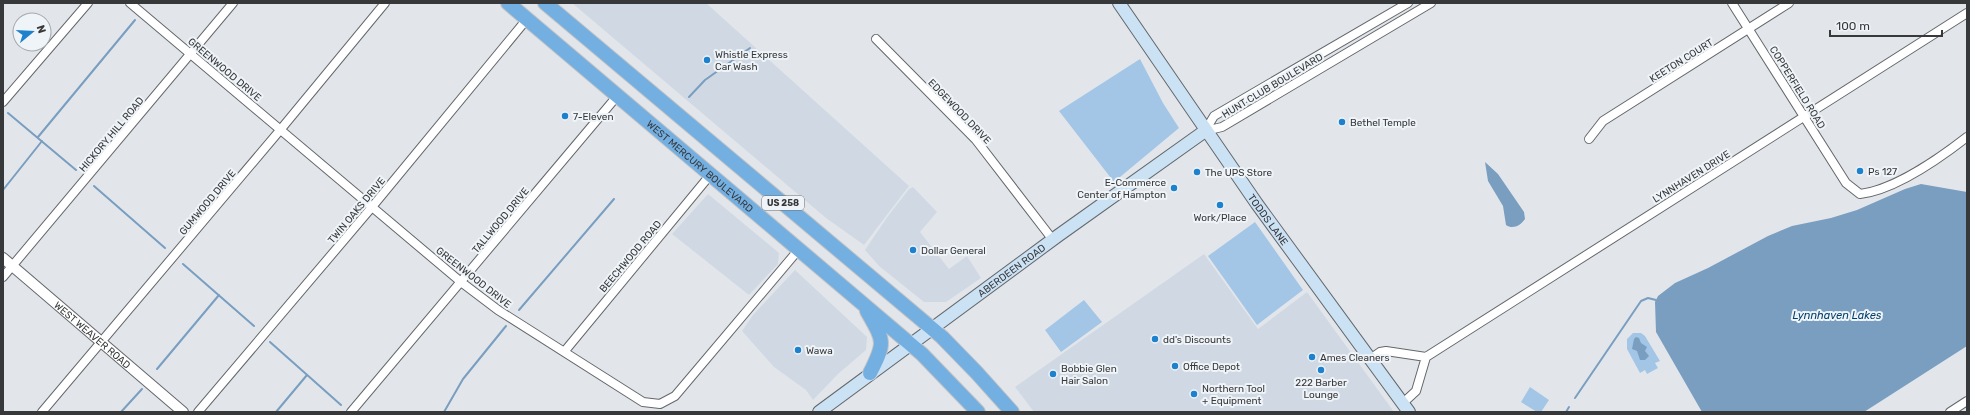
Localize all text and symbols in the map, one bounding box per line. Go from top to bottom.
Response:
north arrow [12,12,52,52]
scale bar [1830,12,1942,38]
text: 100 m [1836,19,1870,33]
text: N [34,23,48,35]
street label: GREENWOOD DRIVE [185,36,263,104]
street label: KEETON COURT [1648,36,1716,85]
street label: COPPERFIELD ROAD [1767,44,1828,131]
place label: Whistle Express Car Wash [715,49,788,73]
street label: HUNT CLUB BOULEVARD [1220,51,1325,121]
marker: Whistle Express Car Wash [702,55,712,65]
street label: EDGEWOOD DRIVE [925,77,993,147]
street label: HICKORY HILL ROAD [77,95,147,174]
marker: 7-Eleven [560,111,570,121]
place label: 7-Eleven [573,111,613,123]
marker: Bethel Temple [1337,117,1347,127]
place label: Bethel Temple [1350,117,1416,129]
street label: WEST MERCURY BOULEVARD [644,118,755,215]
street label: LYNNHAVEN DRIVE [1651,148,1732,206]
marker: Ps 127 [1855,166,1865,176]
place label: Ps 127 [1868,166,1897,178]
marker: The UPS Store [1192,167,1202,177]
place label: The UPS Store [1205,167,1272,179]
street label: GUMWOOD DRIVE [177,168,239,238]
street label: TWIN OAKS DRIVE [326,175,388,246]
place label: E-Commerce Center of Hampton [1077,177,1166,201]
marker: E-Commerce Center of Hampton [1169,183,1179,193]
street label: TALLWOOD DRIVE [470,185,532,256]
street label: TODDS LANE [1245,192,1290,248]
road number: US 258 [762,196,804,210]
marker: Work/Place [1215,200,1225,210]
place label: Work/Place [1193,212,1247,224]
street label: BEECHWOOD ROAD [597,218,664,295]
street label: ABERDEEN ROAD [976,242,1048,300]
street label: GREENWOOD DRIVE [433,245,513,311]
marker: Dollar General [908,245,918,255]
place label: Dollar General [921,245,986,257]
street label: WEST WEAVER ROAD [51,299,133,372]
water label: Lynnhaven Lakes [1793,309,1882,322]
marker: dd's Discounts [1150,334,1160,344]
place label: dd's Discounts [1163,334,1231,346]
marker: Wawa [793,345,803,355]
place label: Wawa [806,345,833,357]
marker: Ames Cleaners [1307,352,1317,362]
place label: Ames Cleaners [1320,352,1390,364]
marker: Office Depot [1170,361,1180,371]
place label: Office Depot [1183,361,1240,373]
place label: Bobbie Glen Hair Salon [1061,363,1117,387]
marker: 222 Barber Lounge [1316,365,1326,375]
marker: Bobbie Glen Hair Salon [1048,369,1058,379]
place label: 222 Barber Lounge [1295,377,1347,401]
place label: Northern Tool + Equipment [1202,383,1265,407]
marker: Northern Tool + Equipment [1189,389,1199,399]

